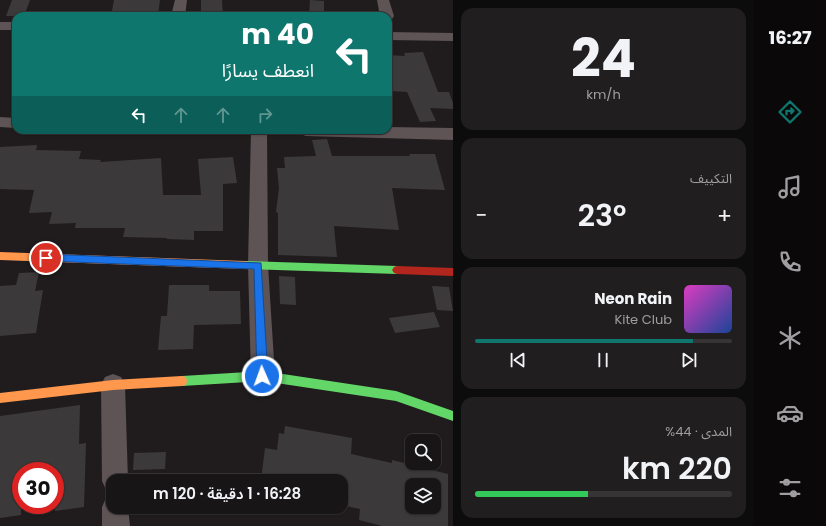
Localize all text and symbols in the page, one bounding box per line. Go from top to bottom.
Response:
text: 40 m [241,15,314,54]
text: 24 [571,22,636,95]
text: 16:27 [768,25,812,50]
icon: left [328,28,380,80]
text: انعطف يسارًا [222,58,314,83]
text: km/h [586,85,621,104]
icon: directions [776,98,804,126]
icon: left [128,104,150,126]
icon: ahead [170,104,192,126]
icon: ahead [212,104,234,126]
icon: right [254,104,276,126]
text: التكييف [690,169,732,188]
icon: music [776,173,804,201]
text: 23° [578,194,626,237]
text: − [475,200,487,231]
text: + [717,200,732,231]
pin [29,241,63,275]
icon: arrive [35,247,57,269]
icon: phone [776,248,804,276]
text: Neon Rain [594,288,672,309]
text: Kite Club [614,310,672,329]
icon: climate [776,324,804,352]
icon: previous [507,349,529,371]
icon: pause [592,349,614,371]
icon: next [678,349,700,371]
position arrow [241,355,283,397]
icon: car [776,399,804,427]
text: المدى · 44% [665,422,732,441]
map controls [405,434,441,514]
button: search [405,434,441,470]
text: 220 km [622,447,732,490]
speed limit sign: 30 [12,462,64,514]
icon: filters [776,474,804,502]
button: layers [405,478,441,514]
text: 16:28 · 1 دقيقة · 120 m [153,483,301,504]

